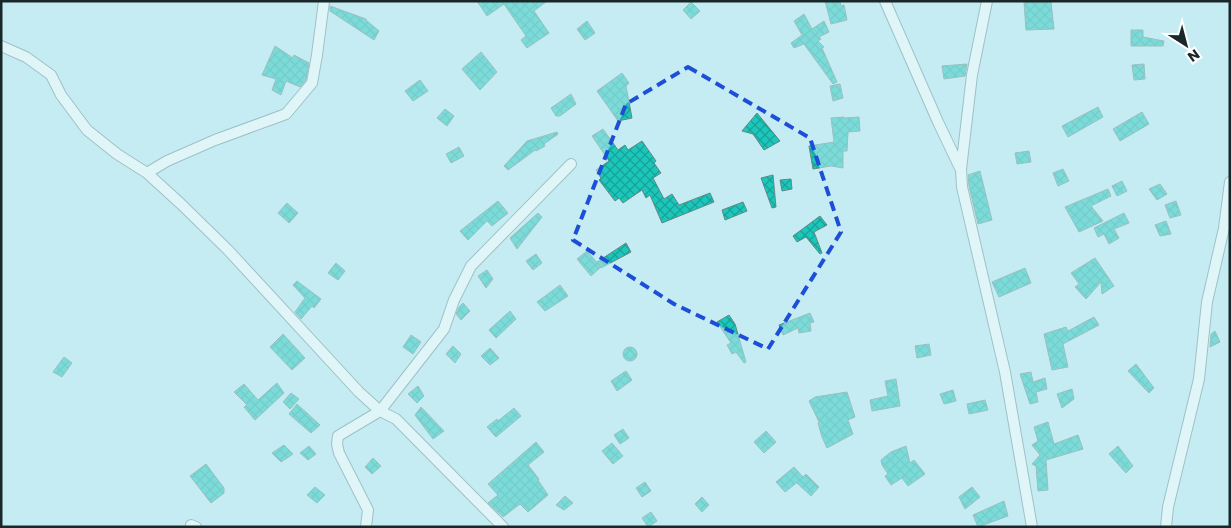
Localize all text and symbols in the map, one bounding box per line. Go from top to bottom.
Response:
north arrow [1161,20,1211,70]
text: N [1184,44,1204,67]

